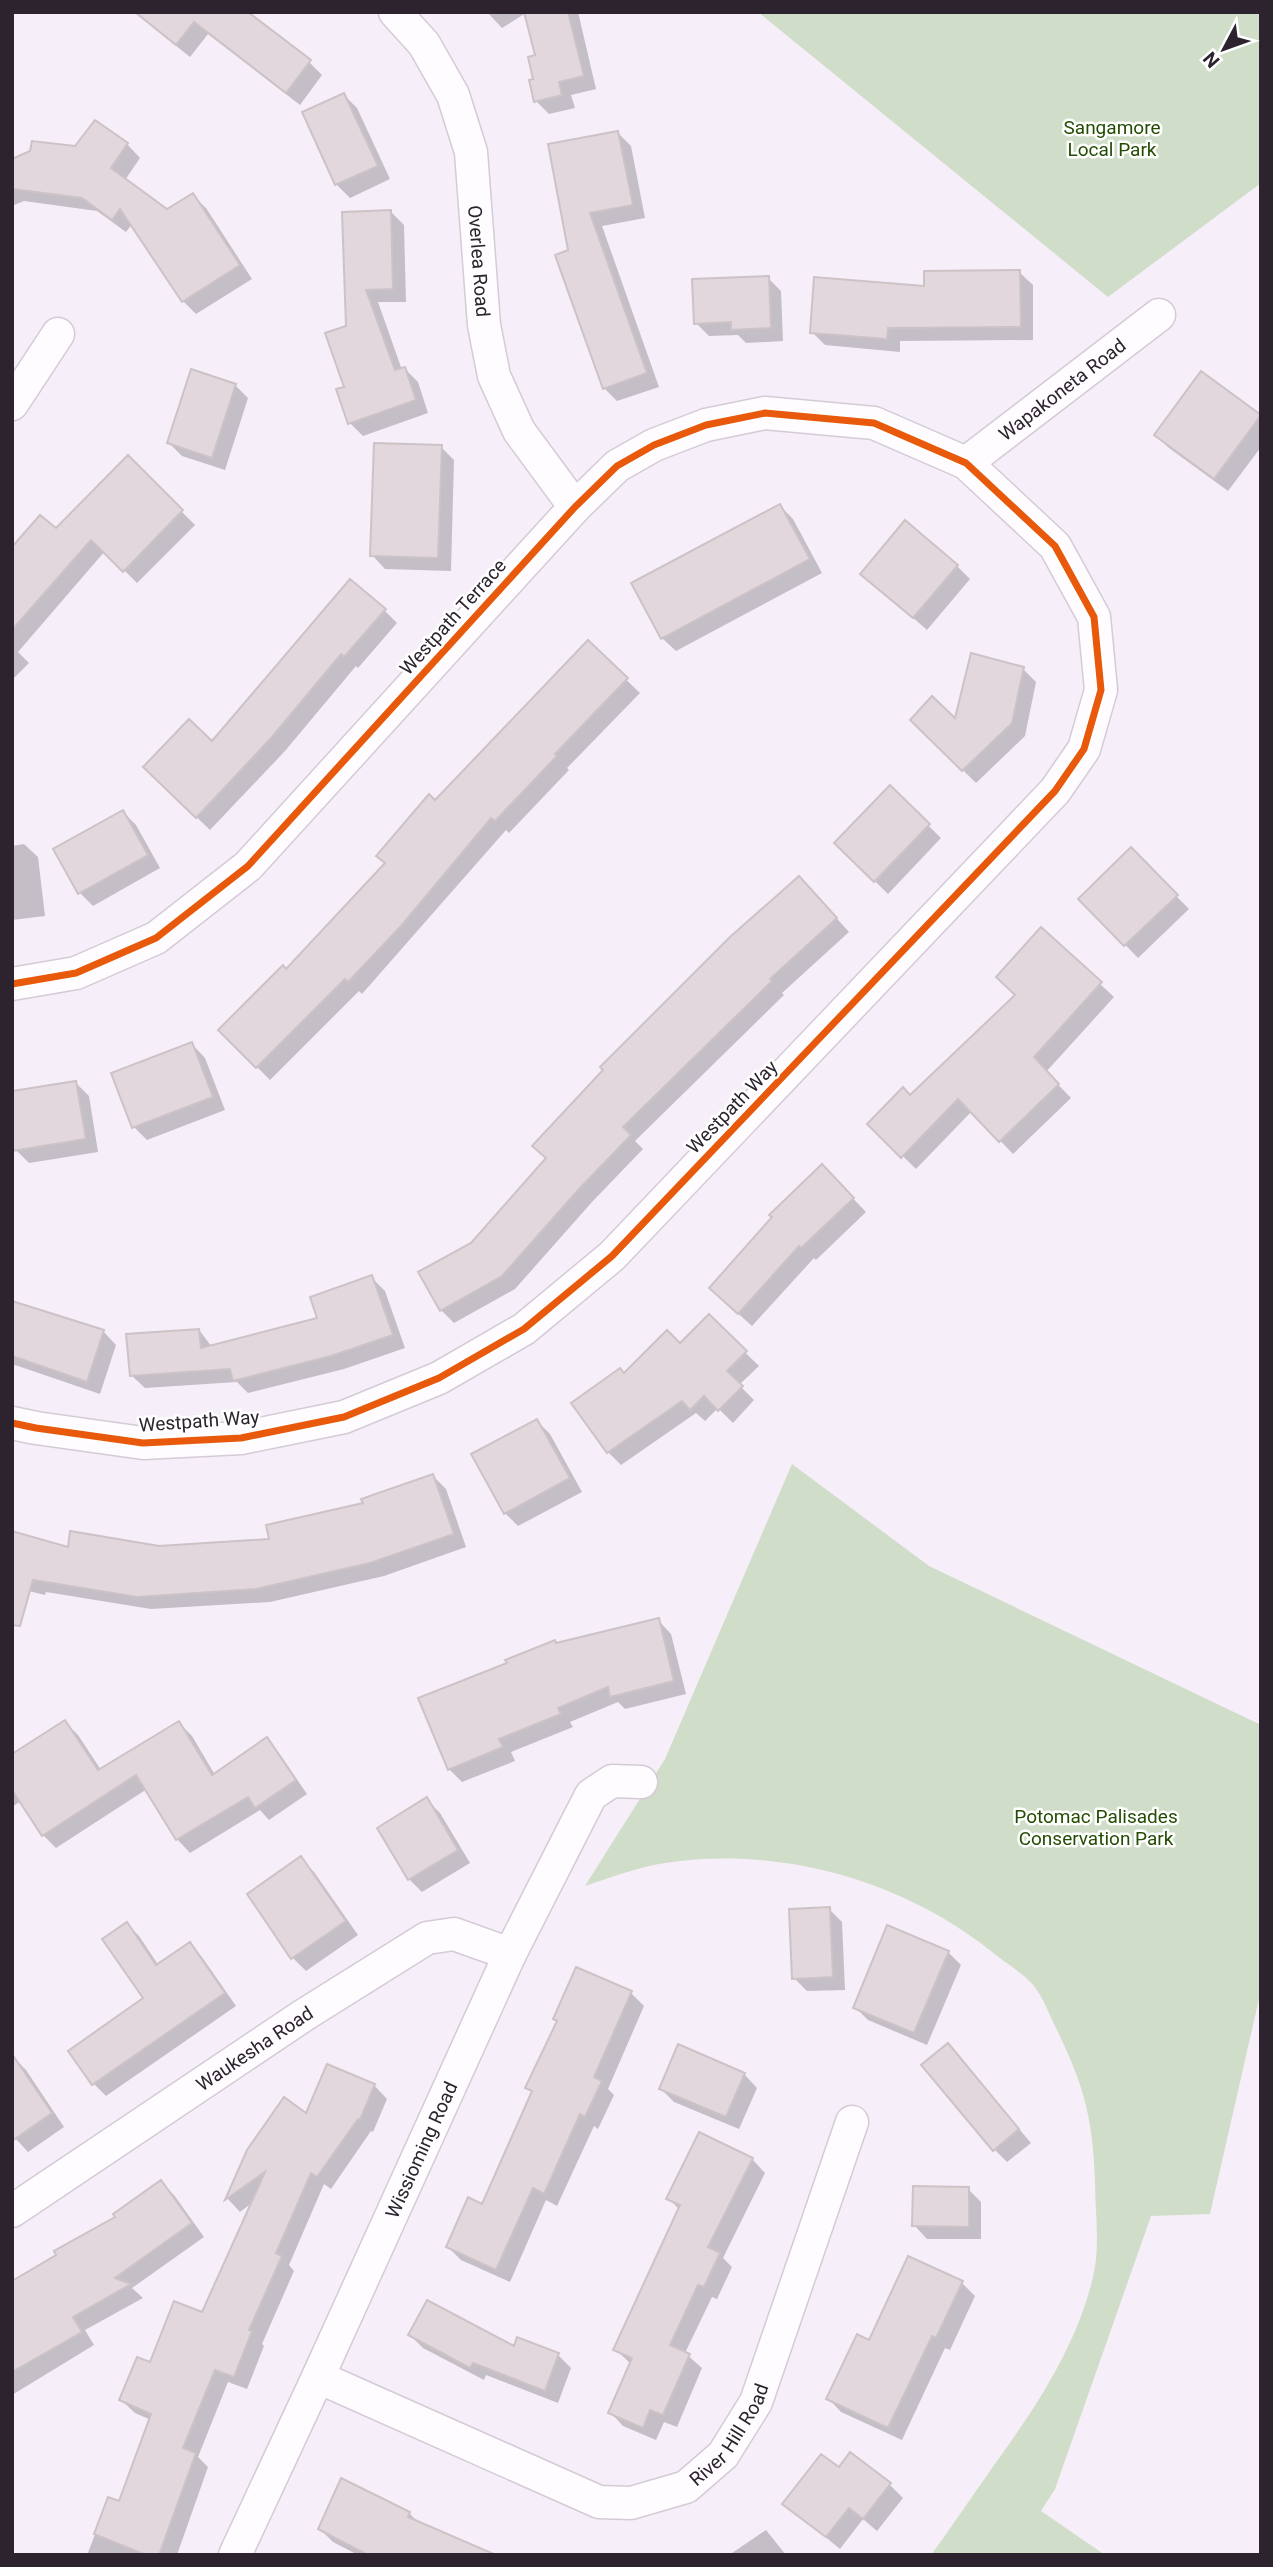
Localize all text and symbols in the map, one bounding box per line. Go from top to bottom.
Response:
north arrow [1189,14,1259,84]
text: N [1198,47,1225,72]
park label: Sangamore Local Park [1064,116,1160,161]
street label: Overlea Road [464,204,495,318]
street label: Wapakoneta Road [994,333,1130,445]
street label: Westpath Terrace [395,554,511,680]
street label: Westpath Way [682,1056,782,1158]
street label: Westpath Way [138,1405,260,1437]
park label: Potomac Palisades Conservation Park [1014,1805,1178,1850]
street label: Waukesha Road [192,2001,317,2096]
street label: Wissioming Road [380,2078,462,2222]
street label: River Hill Road [684,2380,773,2491]

